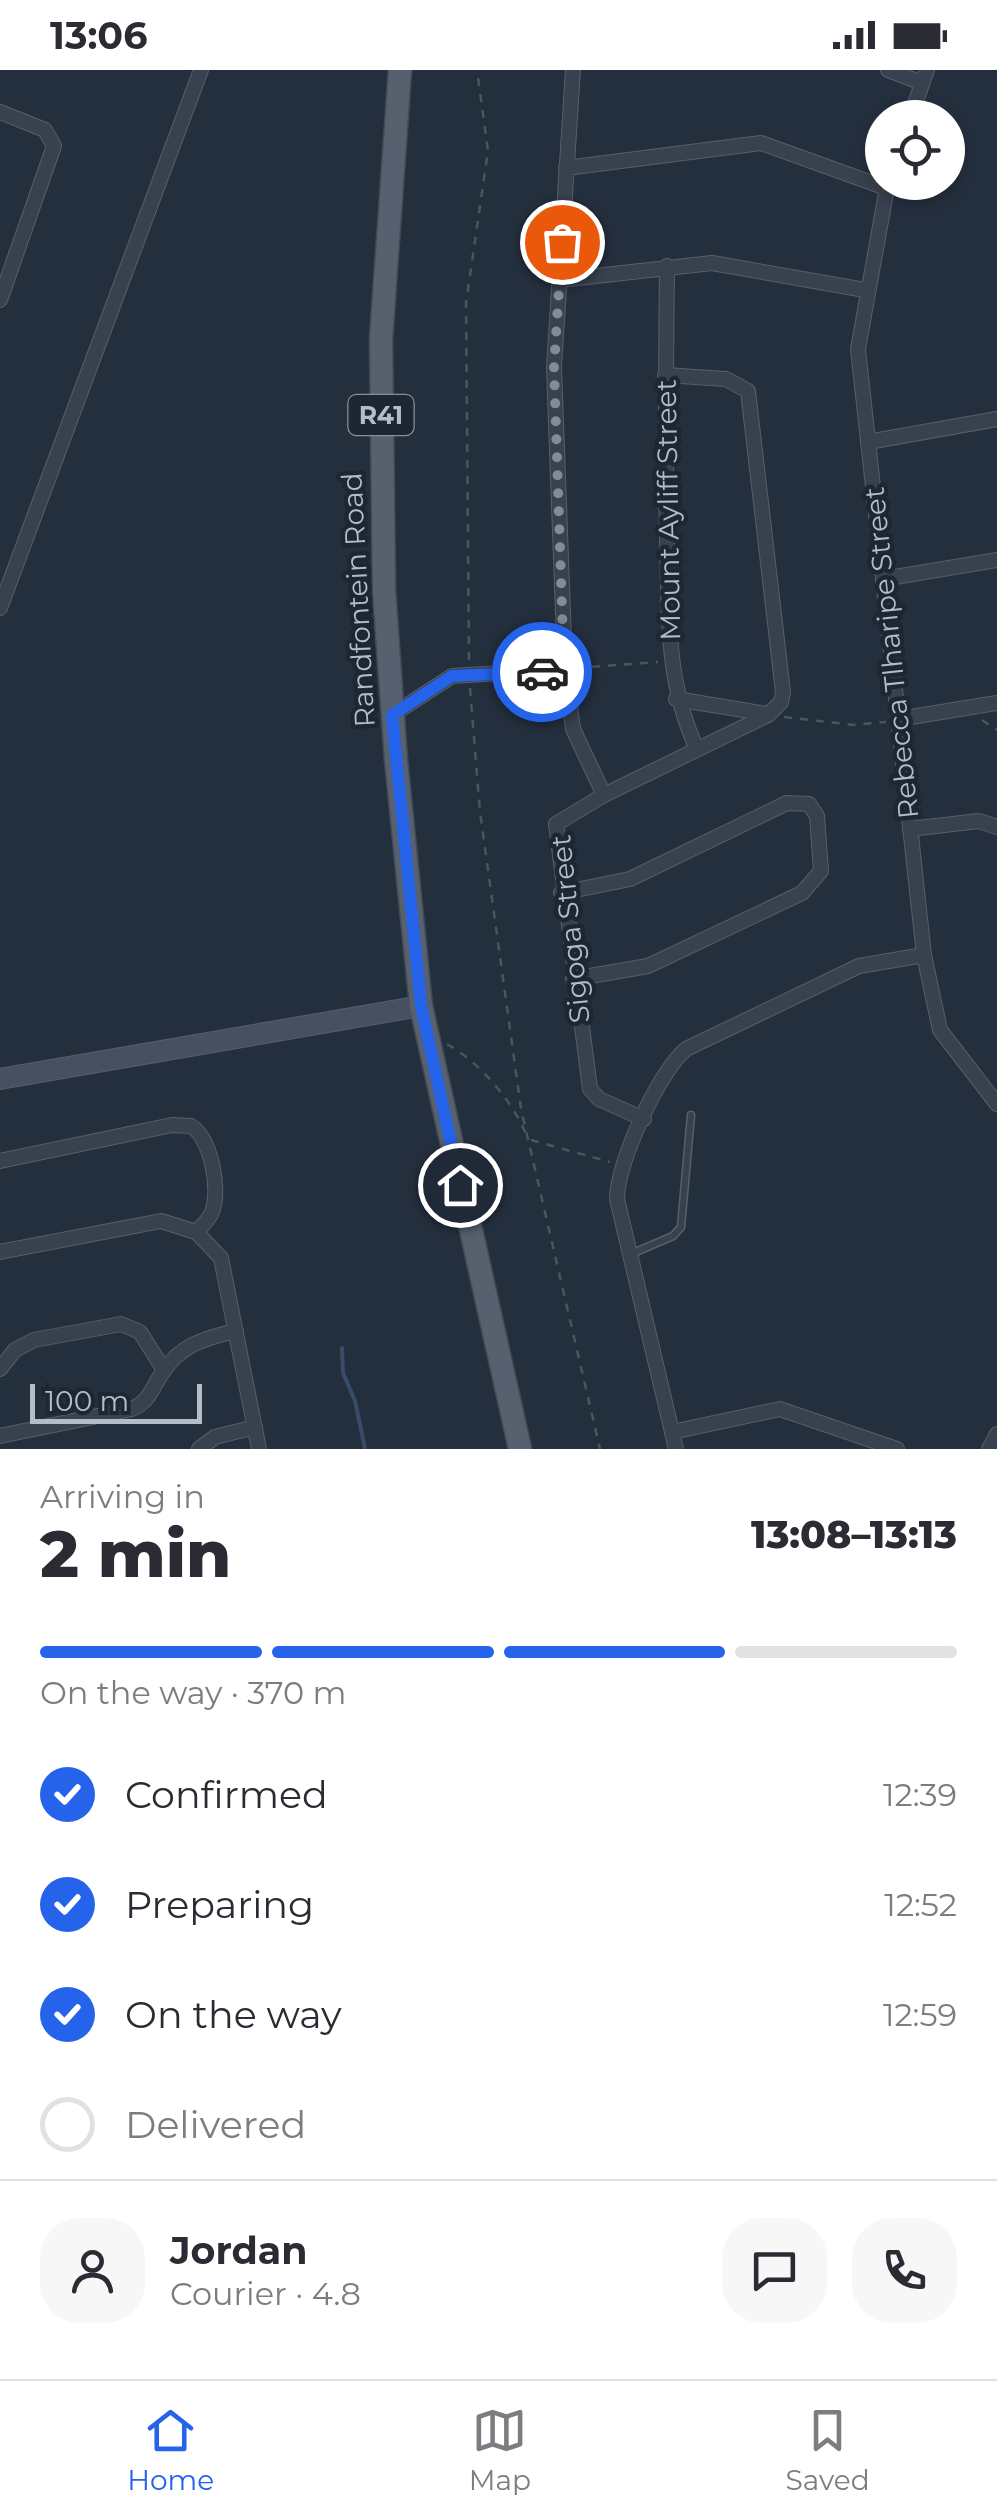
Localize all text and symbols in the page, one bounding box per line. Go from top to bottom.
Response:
text: 13:06 [50,12,147,59]
map controls [865,100,965,200]
button: locate [865,100,965,200]
pin [520,200,605,285]
icon: bag [535,215,590,270]
street label: Mount Ayliff Street [649,379,687,641]
road number: R41 [348,395,414,435]
street label: Randfontein Road [334,472,382,728]
street label: Rebecca Tlharipe Street [857,485,925,821]
courier [492,622,592,722]
icon: car [515,645,570,700]
street label: Sigoga Street [543,833,597,1025]
pin [418,1143,503,1228]
icon: home [433,1158,488,1213]
scale bar [30,1379,202,1424]
text: 100 m [45,1384,129,1418]
text: Arriving in [40,1477,205,1516]
text: 13:08–13:13 [751,1511,957,1558]
text: 2 min [40,1514,231,1593]
text: On the way · 370 m [40,1673,347,1712]
icon: check [40,1767,95,1822]
text: Confirmed [125,1771,328,1818]
text: 12:39 [883,1775,957,1814]
icon: check [40,1877,95,1932]
text: Preparing [125,1881,314,1928]
text: 12:52 [884,1885,957,1924]
icon: check [40,1987,95,2042]
text: On the way [125,1991,342,2038]
text: 12:59 [883,1995,957,2034]
text: Delivered [125,2101,306,2148]
button: person [40,2218,145,2323]
button: chat [722,2218,827,2323]
button: phone [852,2218,957,2323]
text: Jordan [170,2227,308,2274]
text: Courier · 4.8 [170,2274,361,2313]
tab: Home [127,2403,214,2497]
tab: Map [469,2403,531,2497]
tab: Saved [786,2403,870,2497]

